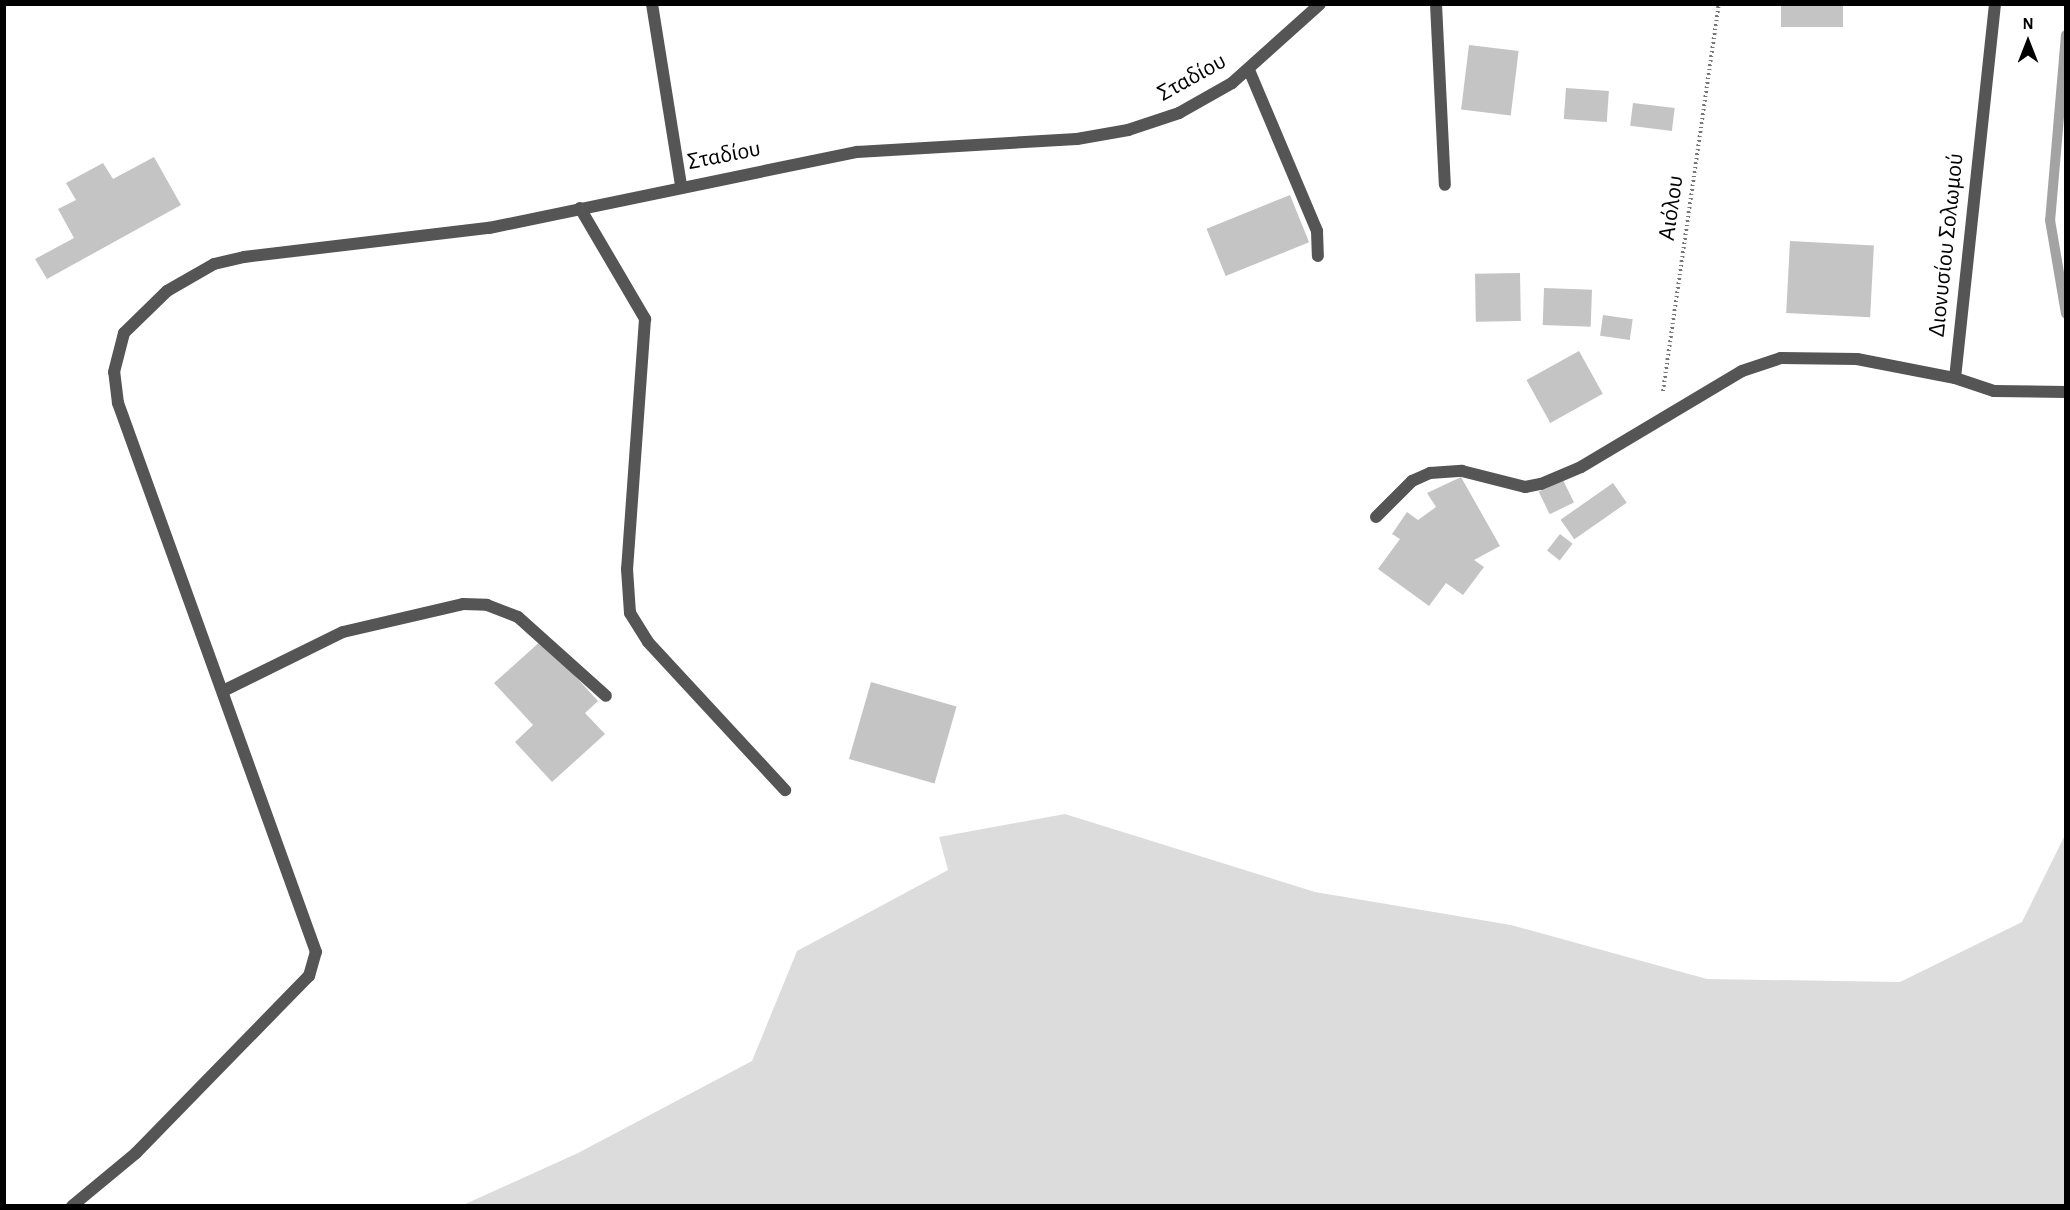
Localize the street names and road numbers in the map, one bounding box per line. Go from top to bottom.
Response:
street label: Σταδίου [1152,47,1232,109]
street label: Σταδίου [685,135,763,177]
street label: Διονυσίου Σολωμού [1923,152,1971,338]
street label: Αιόλου [1653,174,1691,242]

